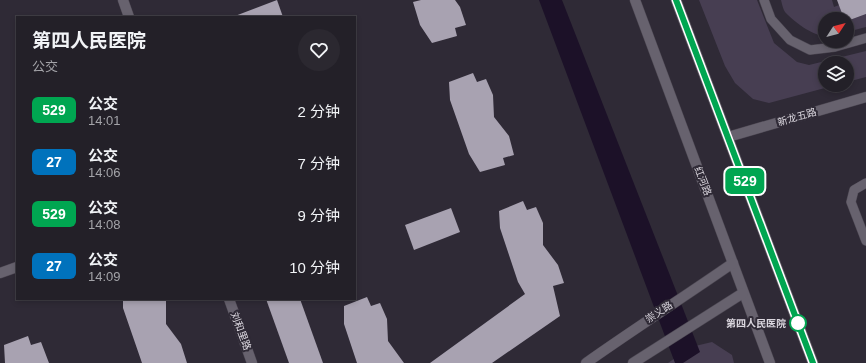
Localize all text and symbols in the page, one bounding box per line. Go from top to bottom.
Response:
north arrow [818,12,854,48]
map controls [818,12,854,92]
button: heart [298,29,340,71]
text: 第四人民医院 [32,30,146,51]
button: layers [818,56,854,92]
text: 公交 [32,59,58,74]
text: 公交 [88,95,118,112]
text: 529 [42,102,66,118]
text: 2 分钟 [297,103,340,120]
street label: 新龙五路 [776,106,818,128]
text: 14:01 [88,113,121,128]
text: 公交 [88,147,118,164]
text: 27 [46,154,62,170]
text: 7 分钟 [297,155,340,172]
text: 14:06 [88,165,121,180]
street label: 红河路 [692,165,714,197]
line badge: 529 [722,168,768,194]
text: 529 [733,173,757,189]
text: 公交 [88,199,118,216]
text: 529 [42,206,66,222]
text: 9 分钟 [297,207,340,224]
text: 14:08 [88,217,121,232]
text: 公交 [88,251,118,268]
text: 27 [46,258,62,274]
text: 10 分钟 [289,259,340,276]
text: 14:09 [88,269,121,284]
street label: 崇义路 [643,299,675,325]
street label: 刘和里路 [229,310,253,352]
marker: 第四人民医院 [789,314,807,332]
place label: 第四人民医院 [726,318,786,329]

